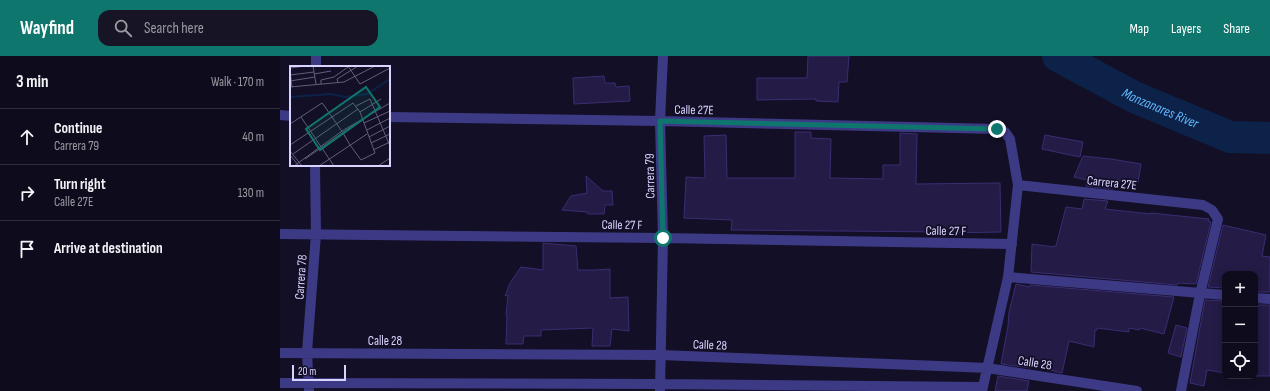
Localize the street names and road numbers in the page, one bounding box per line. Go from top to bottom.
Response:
street label: Calle 27E [674,102,714,118]
street label: Carrera 79 [642,153,658,199]
street label: Carrera 27E [1086,172,1138,194]
street label: Calle 27 F [601,217,643,233]
street label: Calle 27 F [925,223,967,239]
street label: Carrera 78 [291,254,311,300]
street label: Calle 28 [368,333,402,349]
street label: Calle 28 [693,336,728,354]
street label: Calle 28 [1017,352,1053,374]

